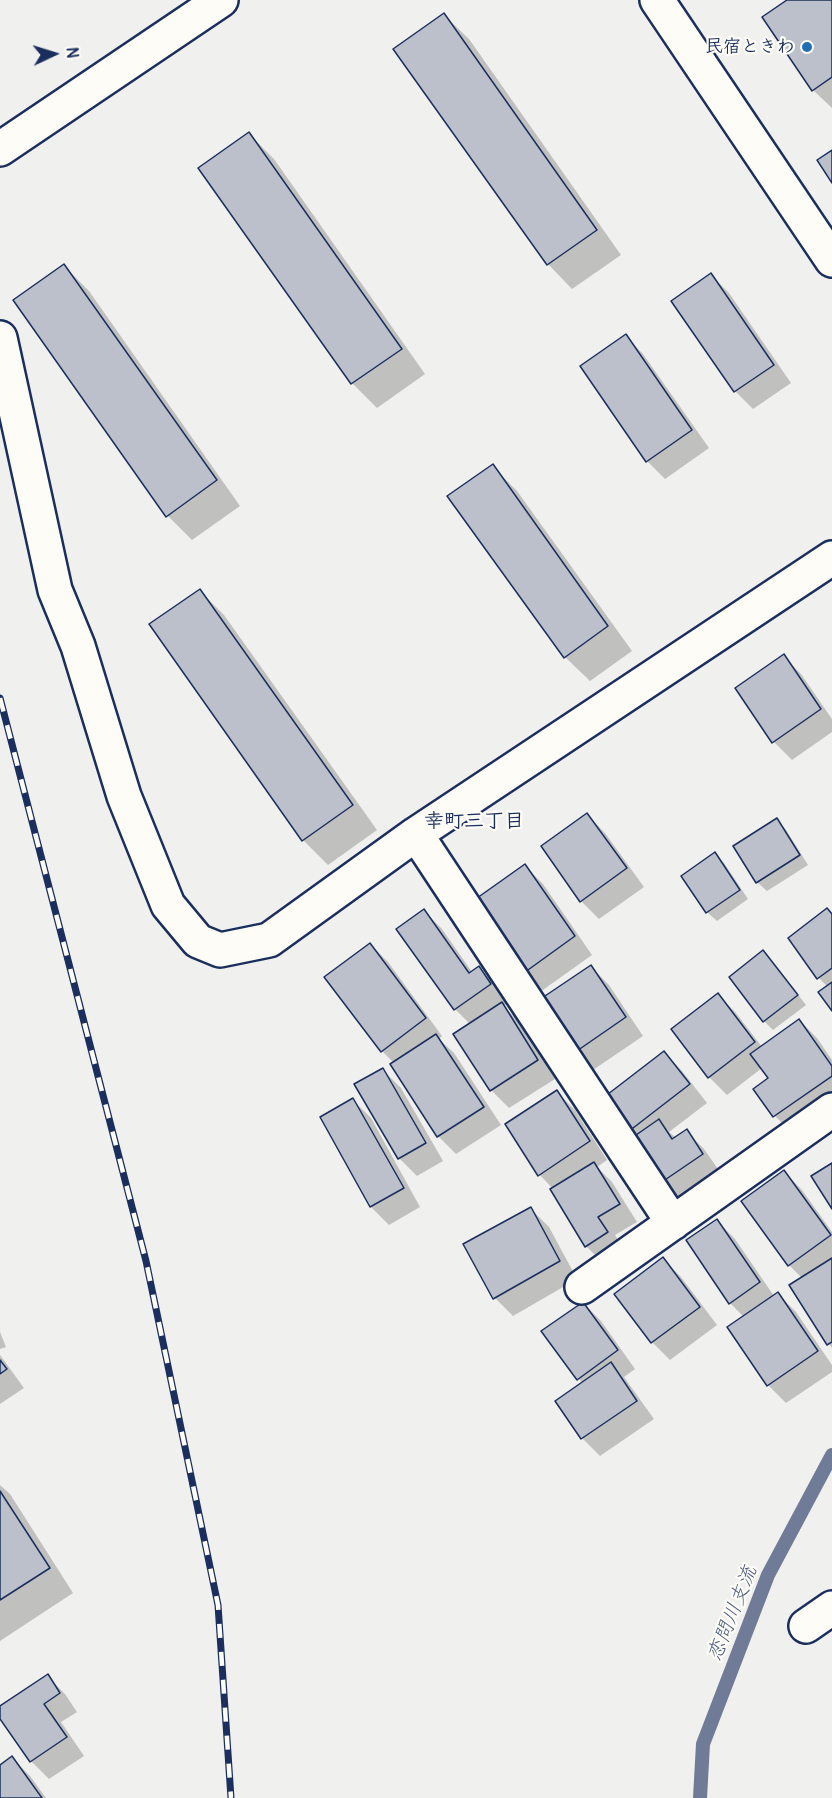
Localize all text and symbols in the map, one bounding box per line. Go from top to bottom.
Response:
north arrow [24,24,84,84]
place label: 民宿ときわ [705,36,795,58]
marker: 民宿ときわ [800,40,814,54]
text: N [62,47,82,59]
district label: 幸町三丁目 [424,810,524,834]
water label: 恋問川支流 [703,1563,763,1665]

